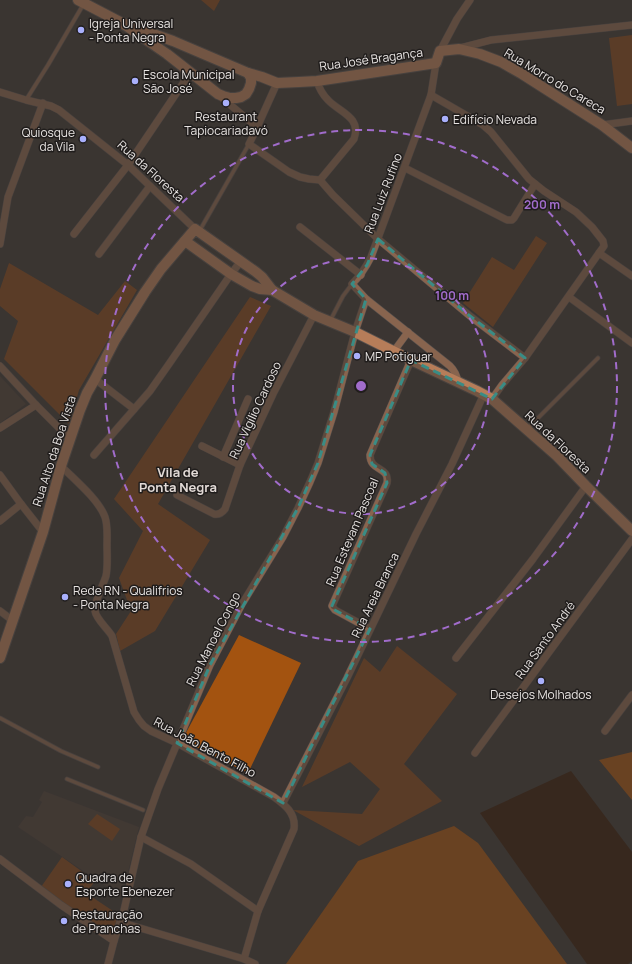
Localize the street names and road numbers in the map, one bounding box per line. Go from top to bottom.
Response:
street label: Rua José Bragança [318,43,424,75]
street label: Rua Morro do Careca [501,44,609,118]
street label: Rua da Floresta [114,136,188,206]
street label: Rua Luiz Rufino [360,150,406,236]
street label: Rua Vigílio Cardoso [225,359,285,461]
street label: Rua Alto da Boa Vista [28,393,80,509]
street label: Rua da Floresta [521,407,595,477]
street label: Rua Estevam Pascoal [321,475,383,589]
street label: Rua Areia Branca [347,550,403,640]
street label: Rua Manoel Congo [182,589,244,689]
street label: Rua Santo André [511,598,579,682]
street label: Rua João Bento Filho [151,713,259,781]

